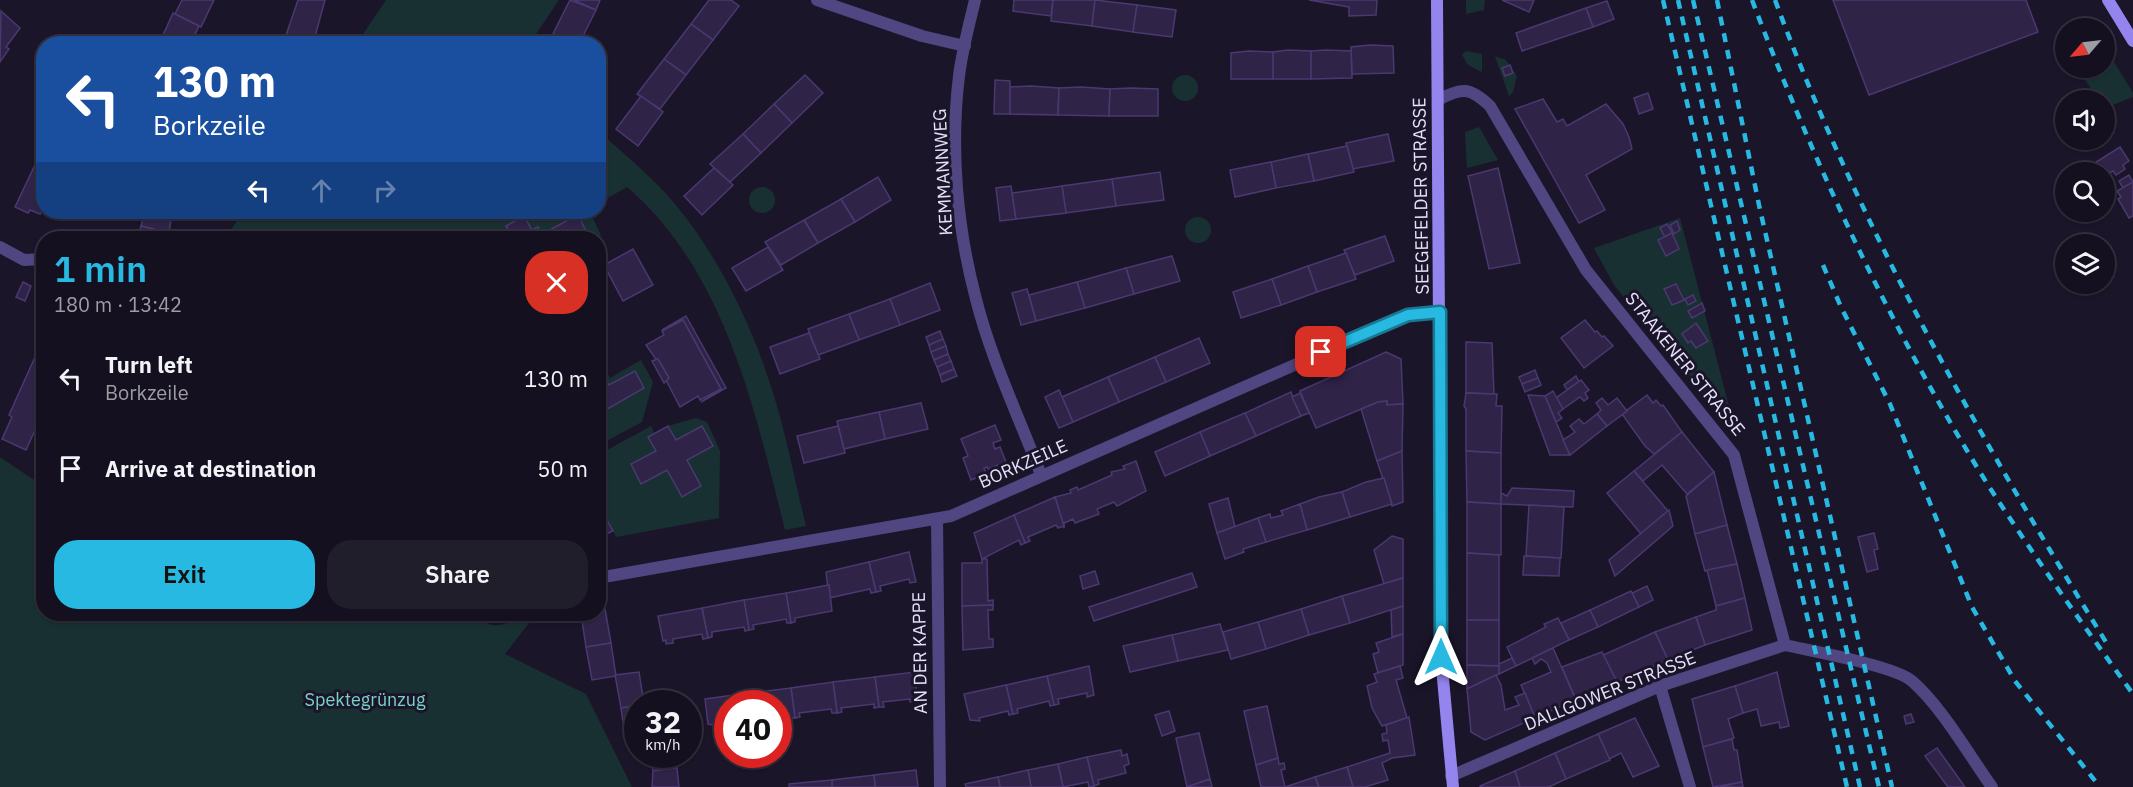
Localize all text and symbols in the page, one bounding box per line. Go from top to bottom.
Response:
north arrow [2055,18,2115,78]
map controls [2055,18,2115,294]
text: 130 m [153,54,276,109]
icon: left [54,60,132,138]
button: sound [2055,90,2115,150]
street label: SEEGEFELDER STRASSE [1407,97,1434,295]
text: Borkzeile [153,107,266,142]
street label: KEMMANNWEG [928,108,957,236]
button: search [2055,162,2115,222]
icon: left [242,174,275,207]
icon: ahead [305,174,338,207]
icon: right [368,174,401,207]
button: layers [2055,234,2115,294]
text: 1 min [54,245,147,292]
button: close [525,251,588,314]
street label: STAAKENER STRASSE [1620,287,1750,440]
text: 180 m · 13:42 [54,291,182,318]
pin [1295,326,1346,377]
icon: arrive [1304,335,1337,368]
text: Turn left [105,350,193,379]
icon: left [54,362,87,395]
text: 130 m [524,364,588,393]
text: Borkzeile [105,379,189,406]
street label: BORKZEILE [975,434,1071,493]
icon: arrive [54,452,87,485]
text: Arrive at destination [105,454,316,483]
text: 50 m [537,454,588,483]
button: Exit [54,540,315,609]
button: Share [327,540,588,609]
street label: AN DER KAPPE [907,592,932,714]
position arrow [1409,625,1473,689]
street label: DALLGOWER STRASSE [1521,646,1699,736]
park label: Spektegrünzug [305,688,426,711]
speed limit sign: 40 [714,690,792,768]
text: 32 [645,702,681,741]
text: km/h [645,735,681,754]

